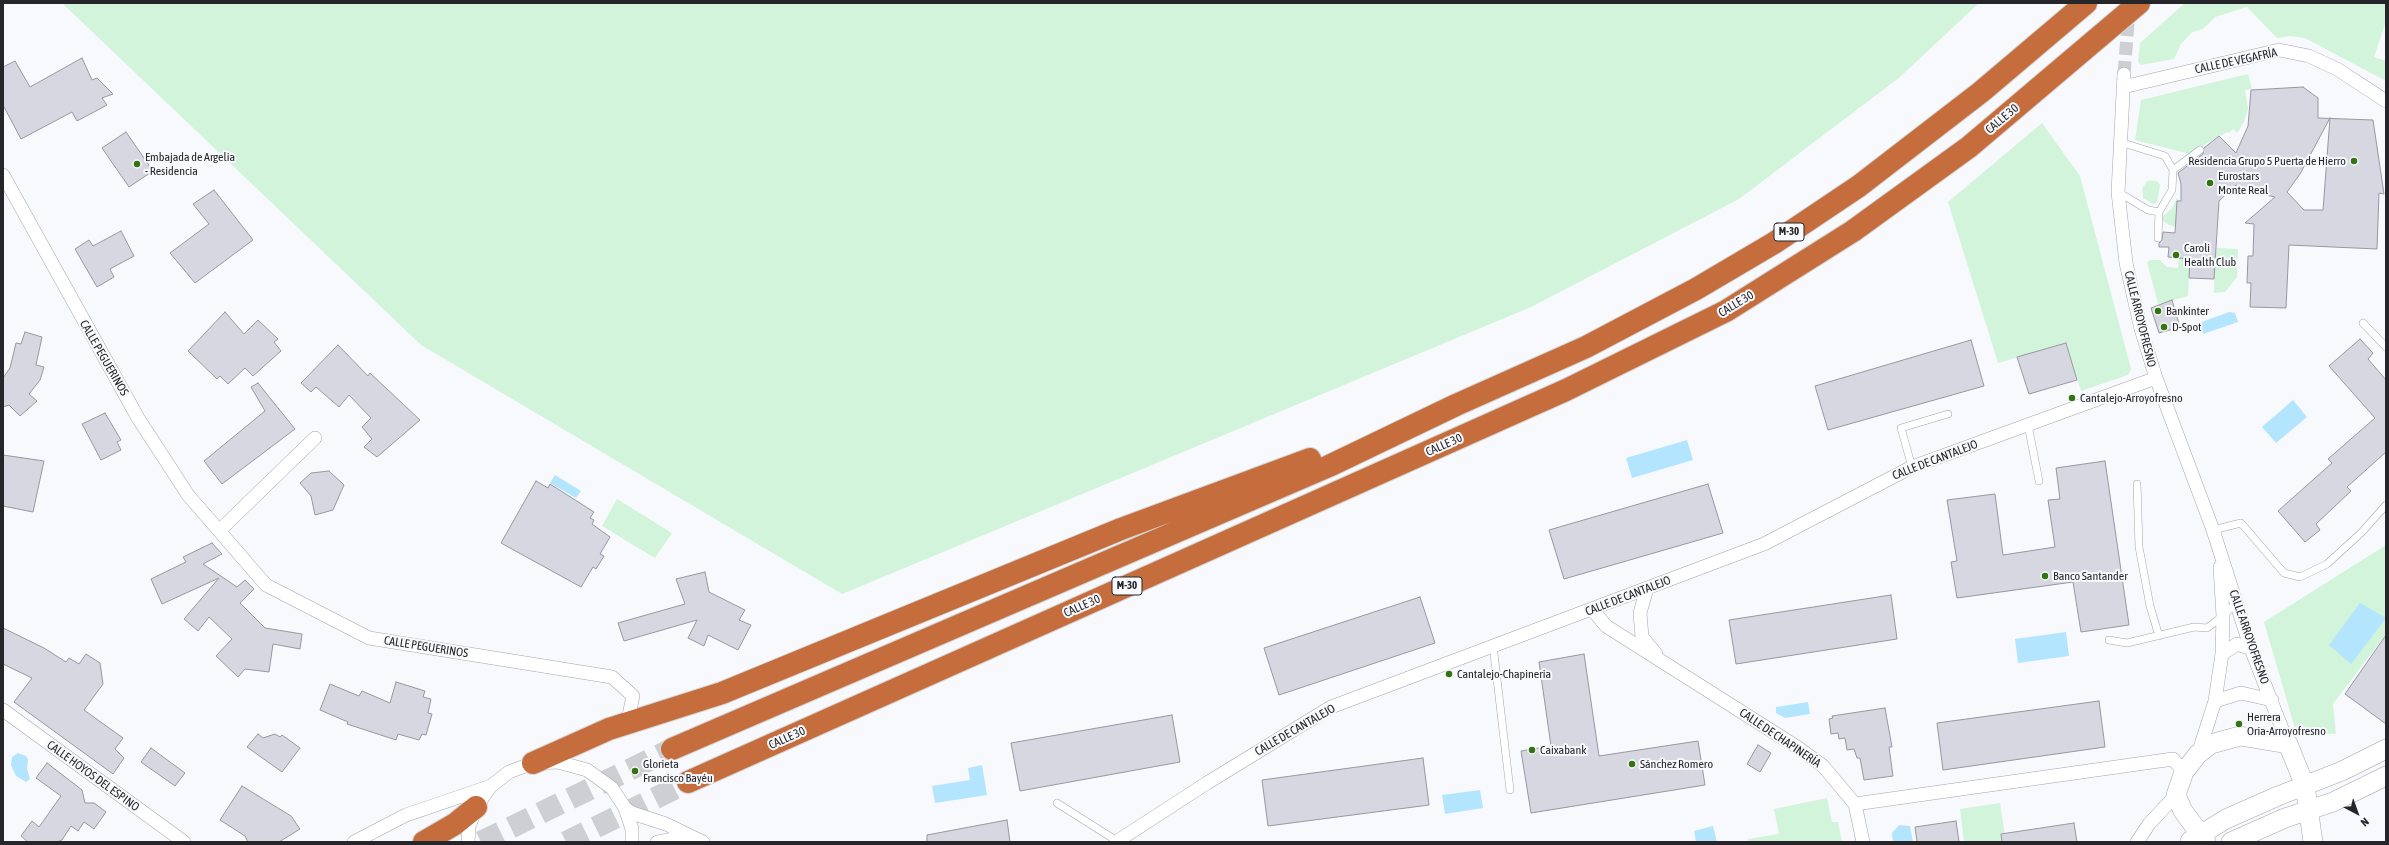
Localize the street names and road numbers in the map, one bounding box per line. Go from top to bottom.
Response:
street label: CALLE DE VEGAFRÍA [2194,45,2278,77]
street label: CALLE 30 [1983,101,2021,137]
road number: M-30 [1774,223,1804,241]
street label: CALLE ARROYOFRESNO [2121,269,2159,369]
street label: CALLE 30 [1716,288,1756,320]
street label: CALLE PEGUERINOS [77,318,131,398]
street label: CALLE 30 [1423,431,1465,459]
street label: CALLE DE CANTALEJO [1890,437,1980,483]
street label: CALLE DE CANTALEJO [1583,573,1673,619]
road number: M-30 [1112,577,1142,595]
street label: CALLE ARROYOFRESNO [2226,588,2272,686]
street label: CALLE 30 [1061,592,1103,620]
street label: CALLE PEGUERINOS [383,633,469,661]
street label: CALLE DE CANTALEJO [1252,701,1338,759]
street label: CALLE DE CHAPINERÍA [1737,705,1823,771]
street label: CALLE 30 [766,724,808,752]
street label: CALLE HOYOS DEL ESPINO [44,738,142,814]

